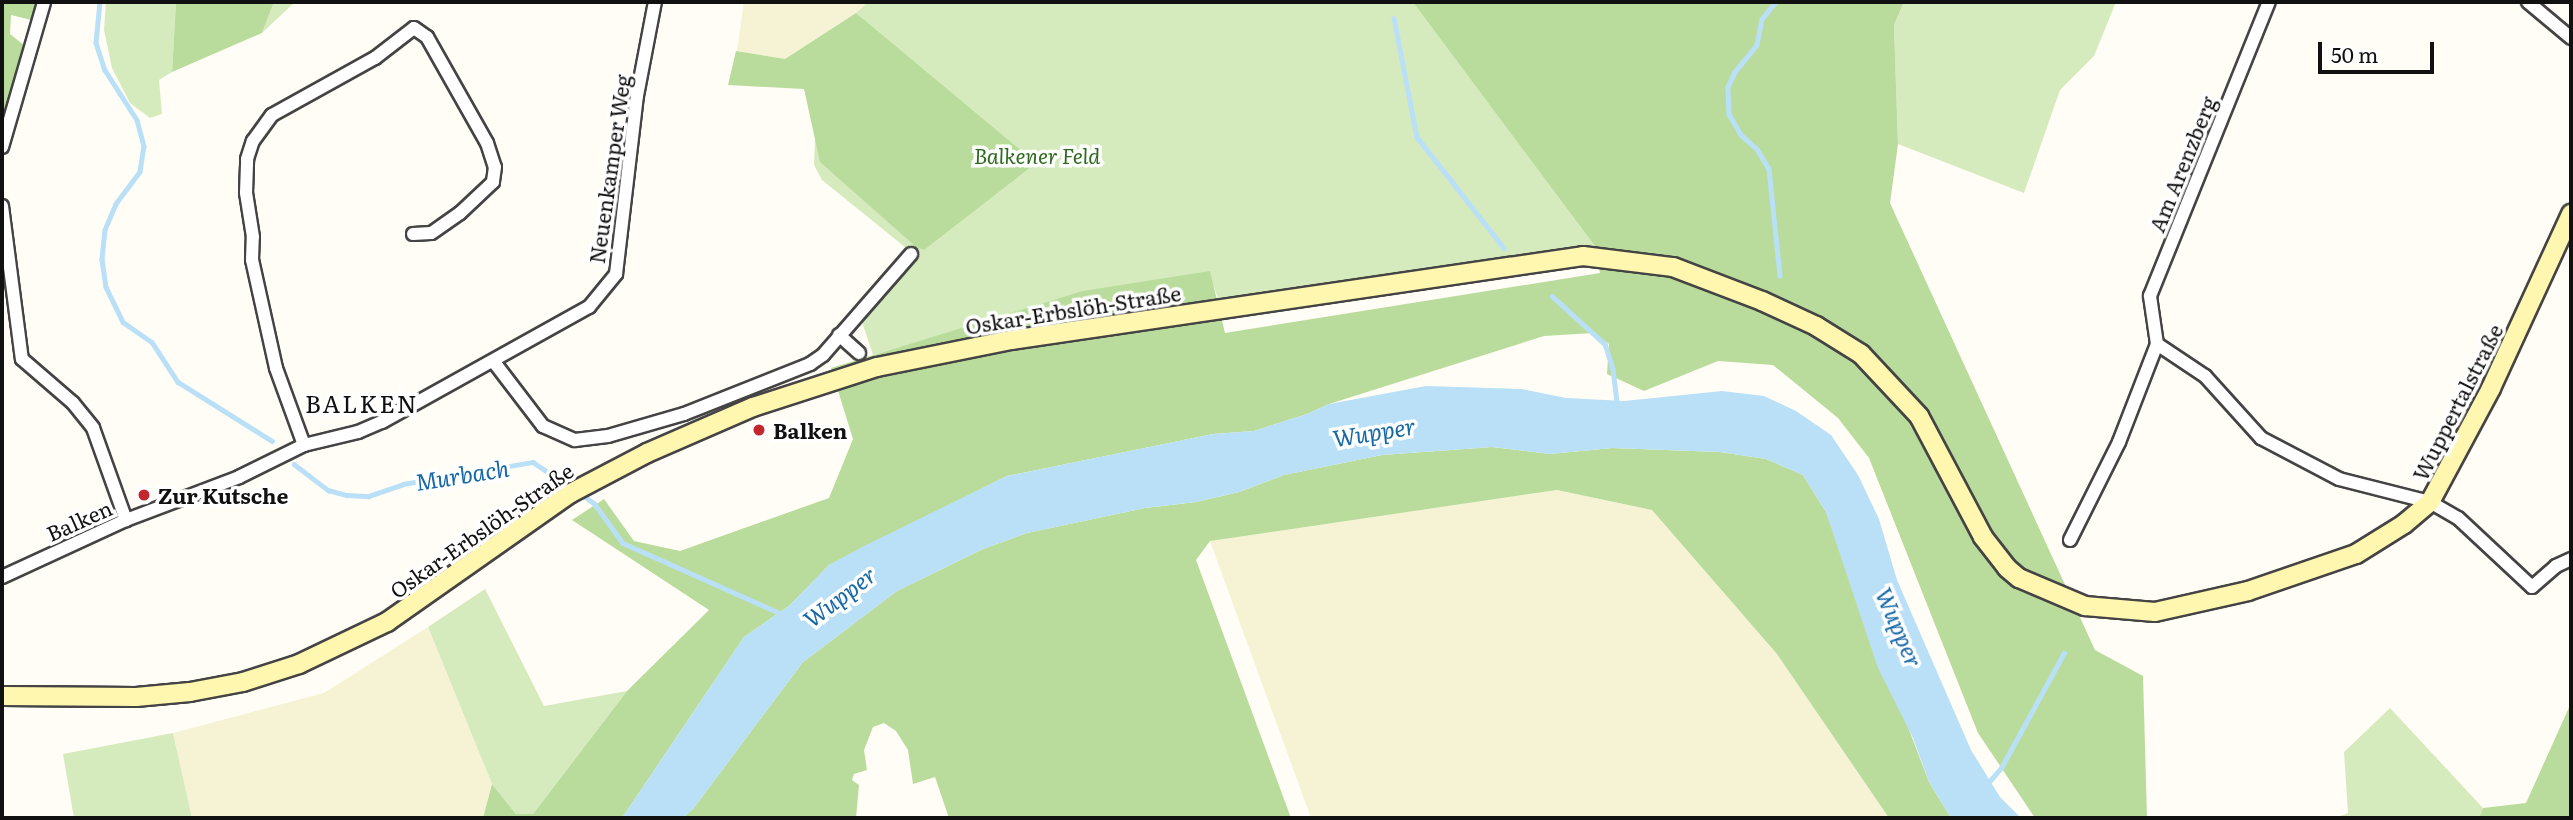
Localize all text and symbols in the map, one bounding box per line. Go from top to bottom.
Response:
scale bar [2321,28,2436,72]
text: 50 m [2331,38,2378,69]
street label: Neuenkamper Weg [583,73,635,265]
street label: Am Arenzberg [2143,92,2221,236]
park label: Balkener Feld [974,142,1100,168]
street label: Oskar-Erbslöh-Straße [963,280,1183,338]
street label: Wuppertalstraße [2407,320,2507,484]
district label: BALKEN [306,389,418,417]
water label: Wupper [1331,411,1417,451]
place label: Balken [773,417,847,443]
marker: Balken [751,422,767,438]
water label: Murbach [413,453,511,495]
street label: Oskar-Erbslöh-Straße [385,457,577,603]
place label: Zur Kutsche [158,482,288,508]
marker: Zur Kutsche [136,487,152,503]
street label: Balken [42,494,116,546]
water label: Wupper [797,560,881,632]
water label: Wupper [1871,583,1929,671]

